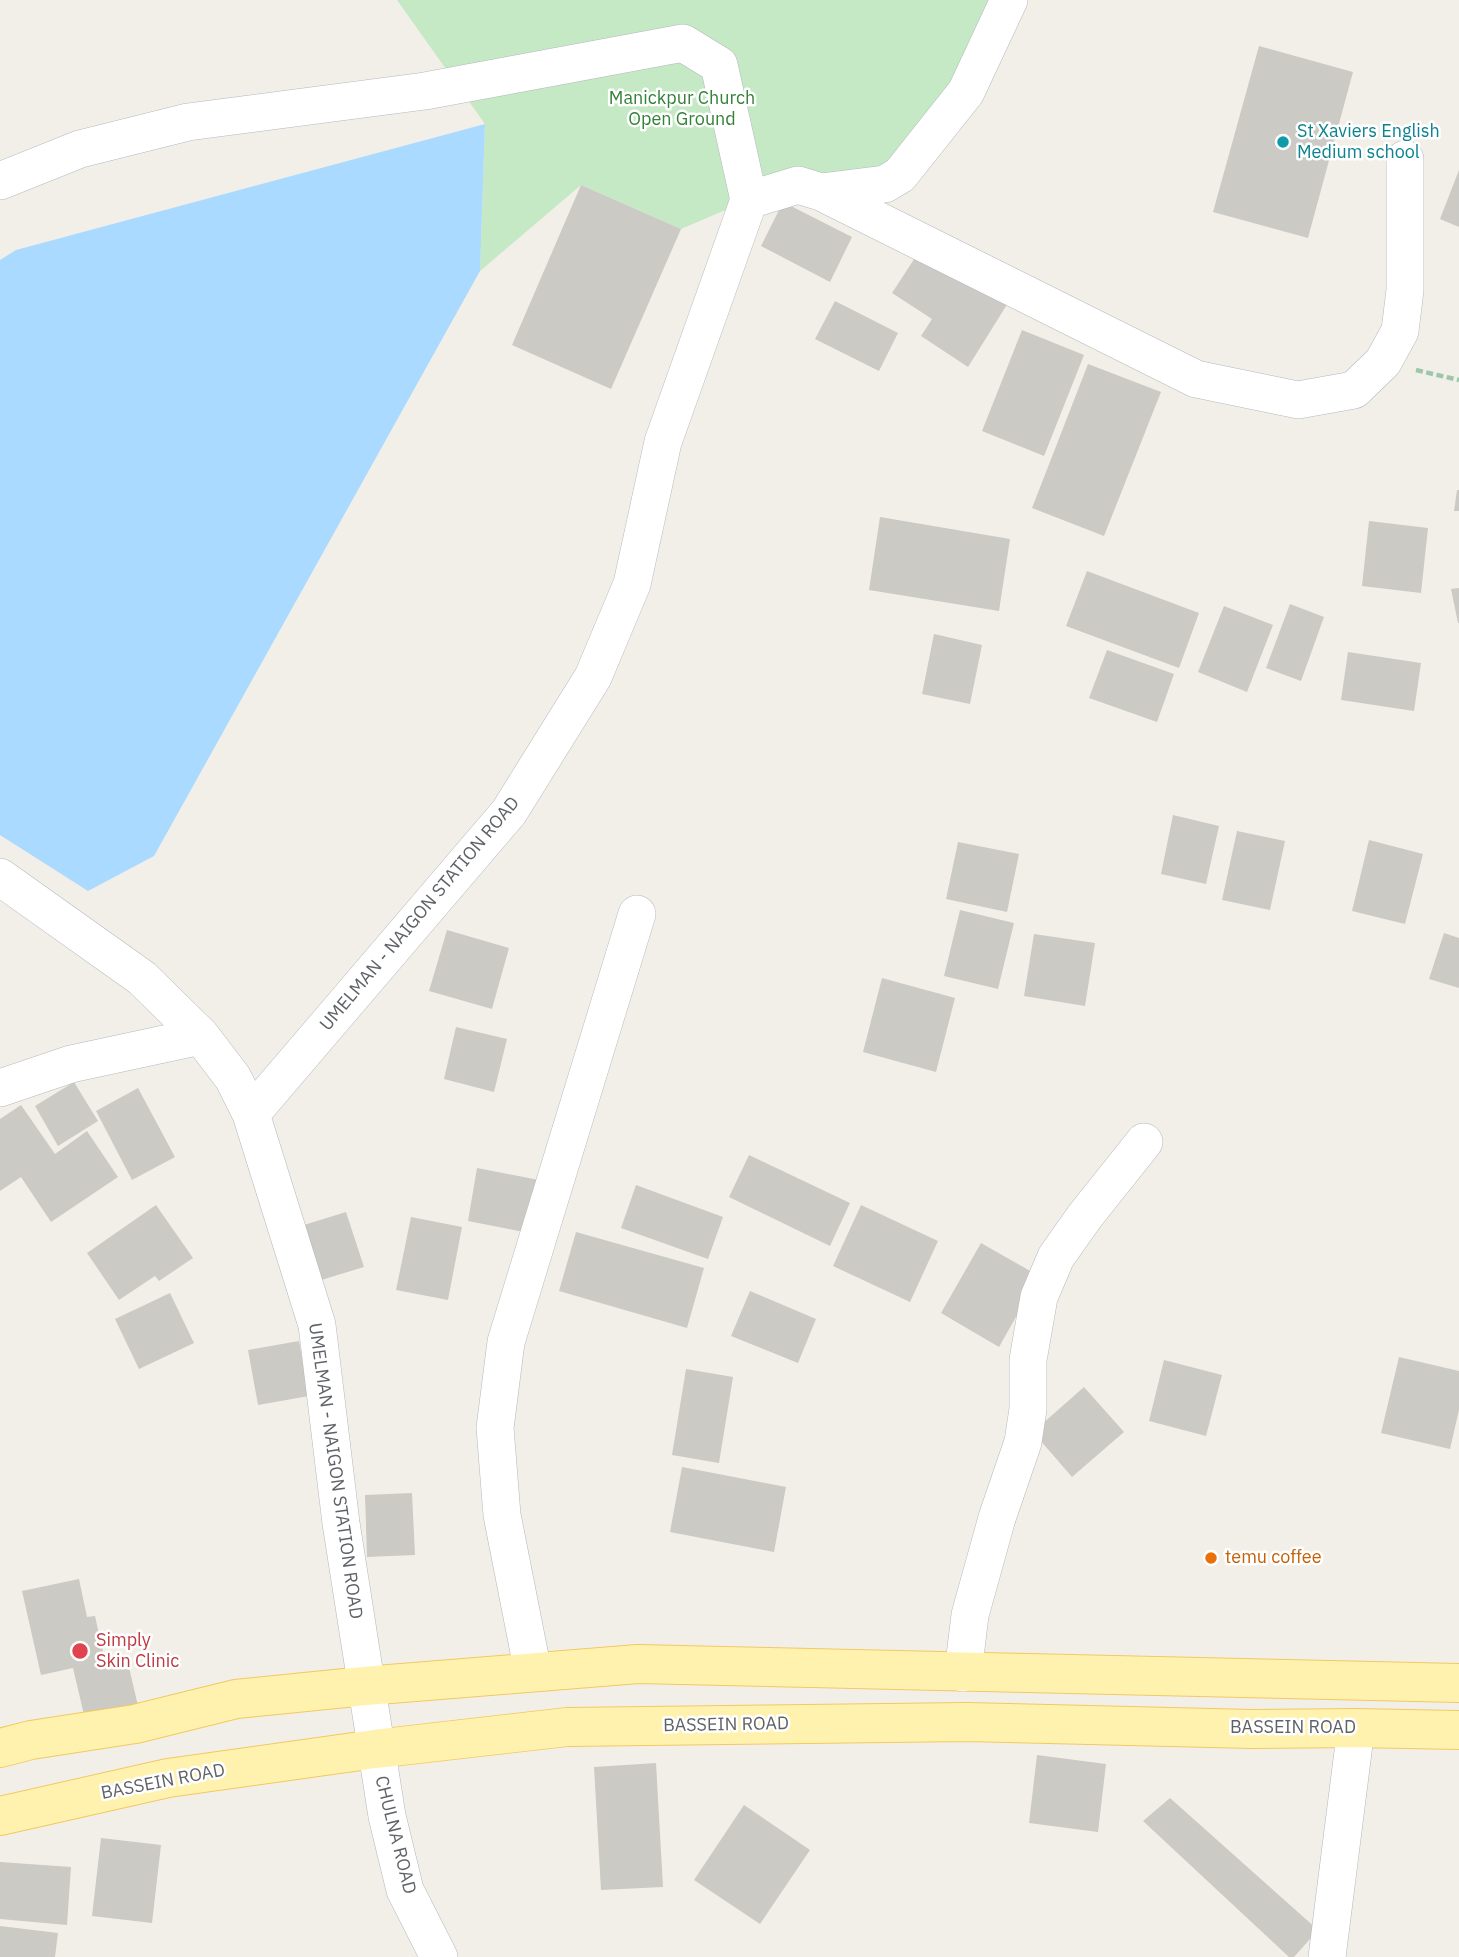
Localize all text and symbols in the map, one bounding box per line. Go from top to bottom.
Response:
park label: Manickpur Church Open Ground [609,88,755,130]
place label: St Xaviers English Medium school [1297,121,1440,164]
marker: St Xaviers English Medium school [1275,134,1291,150]
street label: UMELMAN - NAIGON STATION ROAD [316,793,524,1035]
street label: UMELMAN - NAIGON STATION ROAD [304,1322,366,1620]
place label: temu coffee [1225,1547,1322,1569]
marker: temu coffee [1203,1550,1219,1566]
place label: Simply Skin Clinic [96,1630,179,1672]
marker: Simply Skin Clinic [70,1641,90,1661]
street label: BASSEIN ROAD [663,1713,789,1737]
street label: BASSEIN ROAD [1230,1717,1356,1739]
street label: BASSEIN ROAD [99,1759,227,1805]
street label: CHULNA ROAD [370,1774,420,1896]

